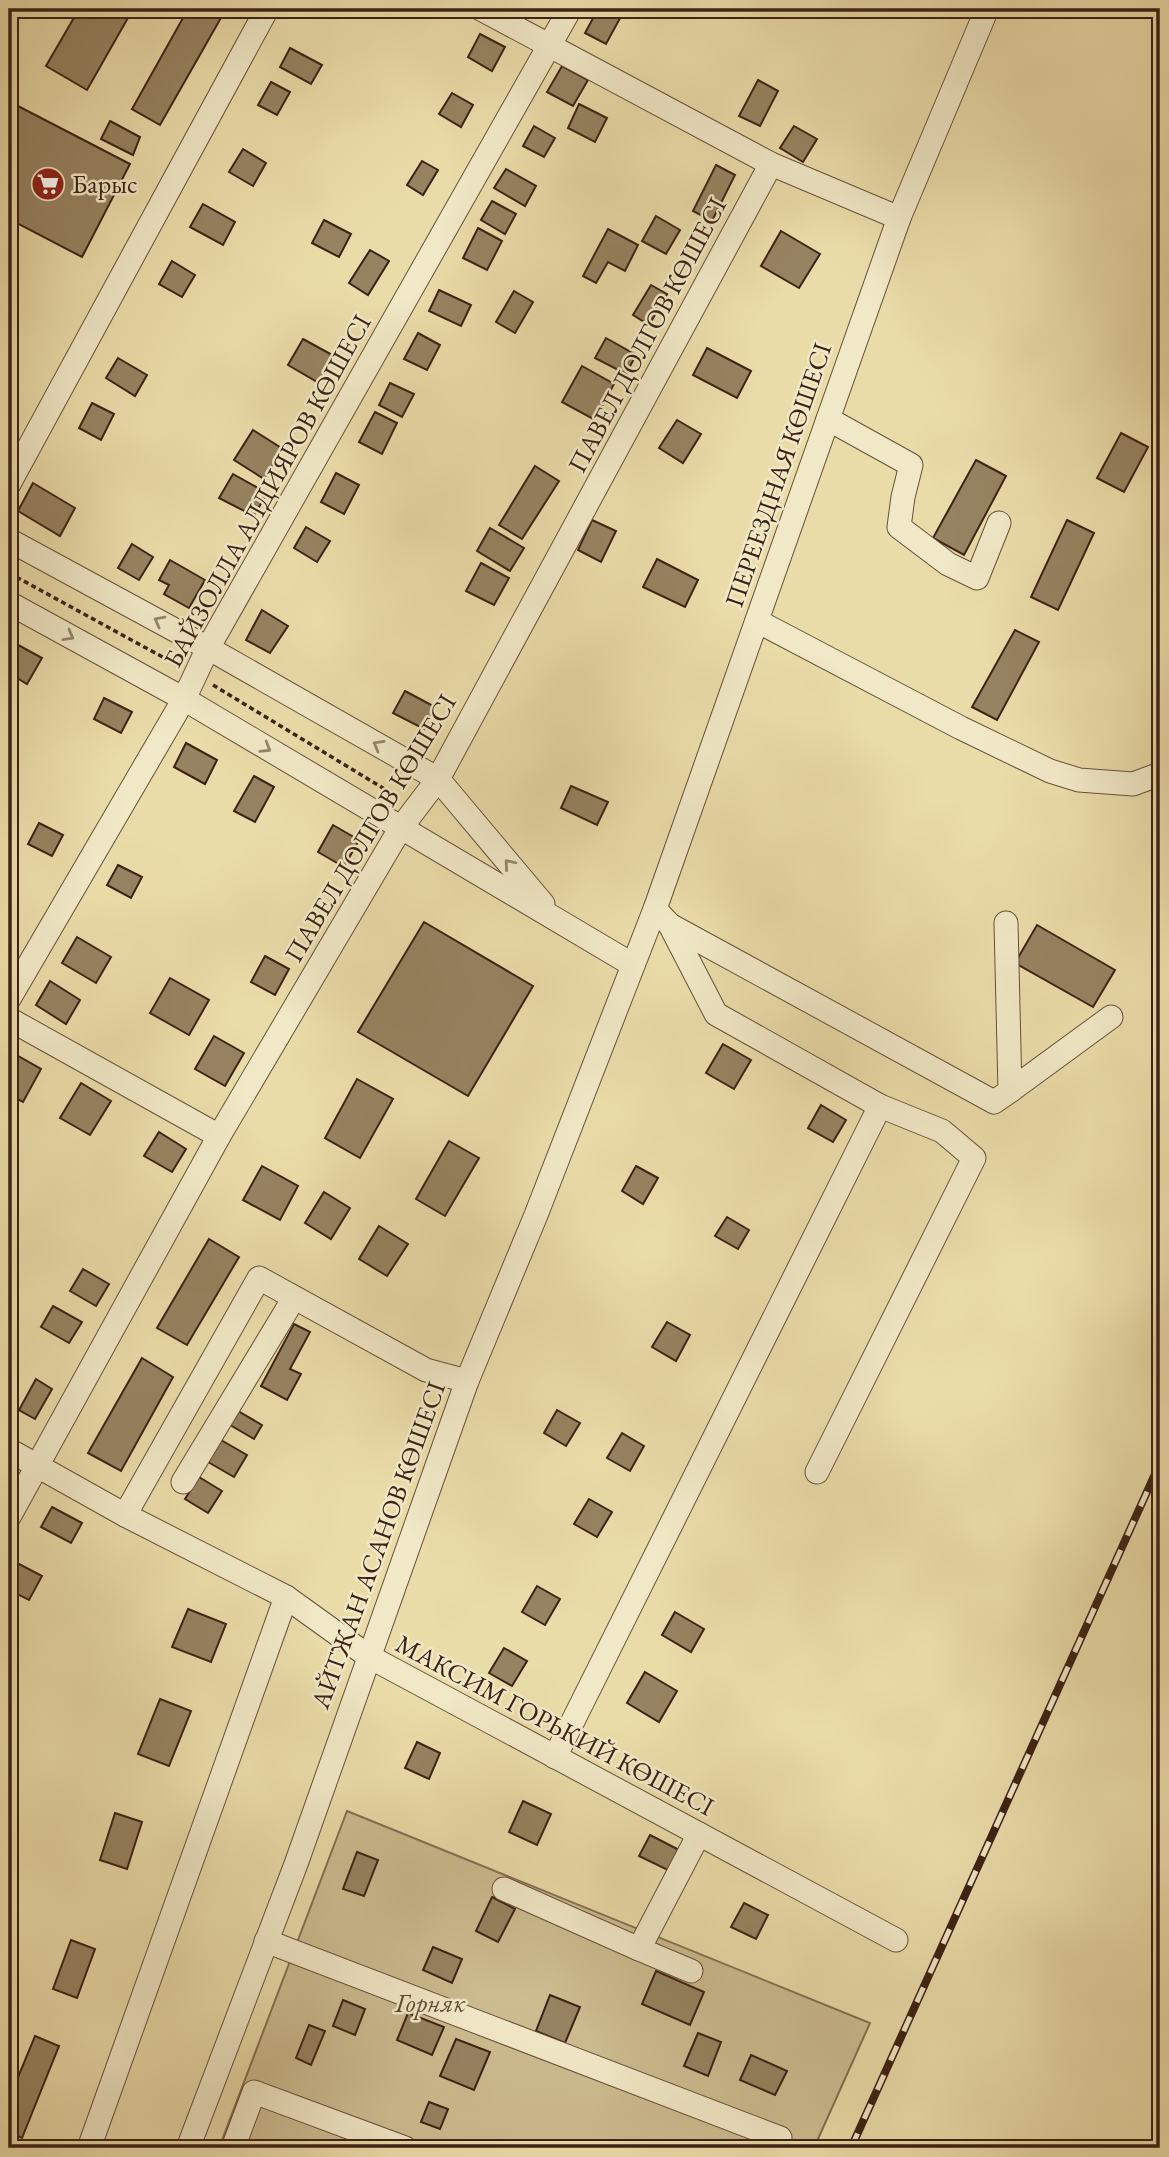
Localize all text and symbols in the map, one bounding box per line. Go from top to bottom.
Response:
supermarket icon: Барыс [29,165,67,203]
place label: Барыс [72,167,138,201]
street label: ПАВЕЛ ДОЛГОВ КӨШЕСІ [560,191,734,479]
street label: БАЙЗОЛЛА АЛДИЯРОВ КӨШЕСІ [156,308,379,673]
street label: ПЕРЕЕЗДНАЯ КӨШЕСІ [717,338,839,612]
one-way arrow [154,616,166,629]
one-way arrow [61,628,74,641]
street label: ПАВЕЛ ДОЛГОВ КӨШЕСІ [276,688,464,968]
one-way arrow [259,740,272,753]
one-way arrow [373,740,386,753]
one-way arrow [505,859,517,872]
street label: АЙТЖАН АСАНОВ КӨШЕСІ [303,1377,453,1714]
street label: МАКСИМ ГОРЬКИЙ КӨШЕСІ [390,1627,720,1824]
park label: Горняк [394,1986,466,2020]

